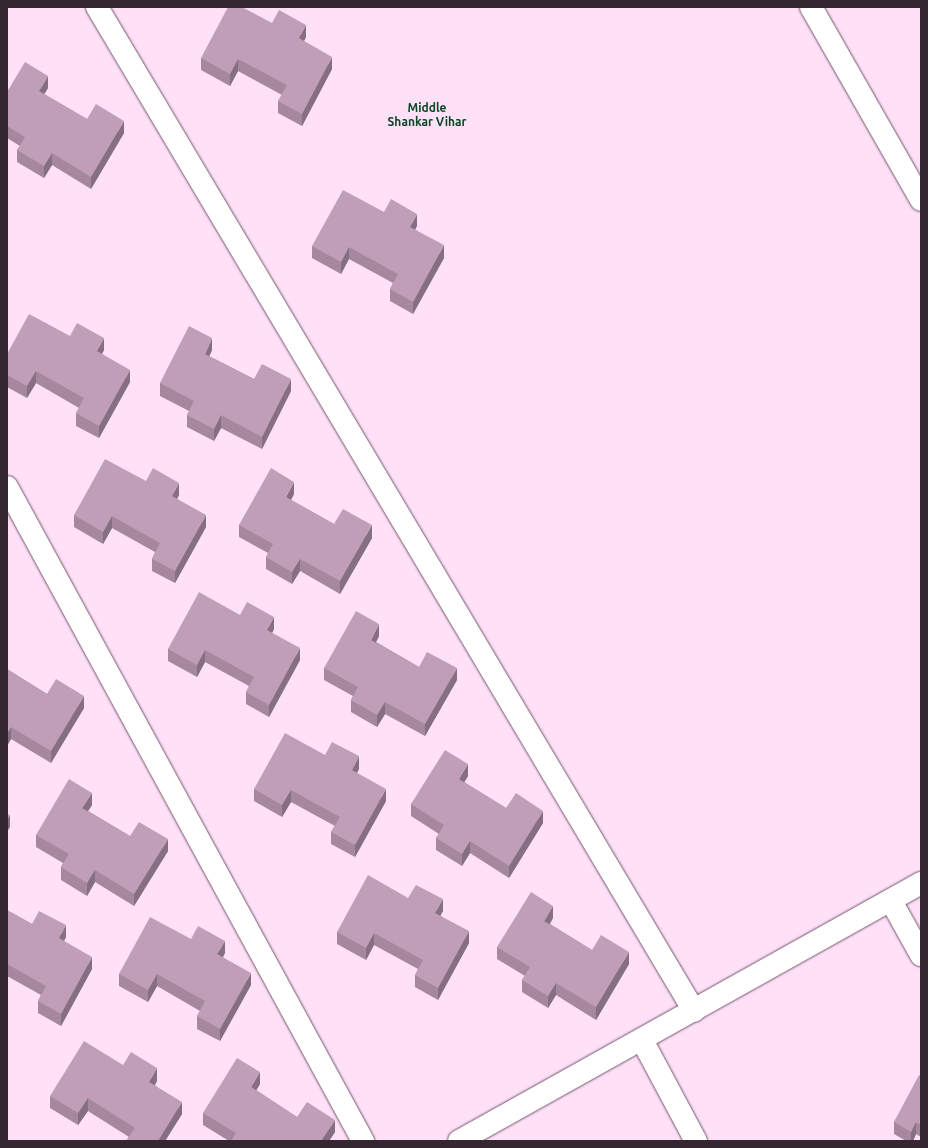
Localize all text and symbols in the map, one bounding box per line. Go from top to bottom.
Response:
district label: Middle Shankar Vihar [388,101,466,129]

